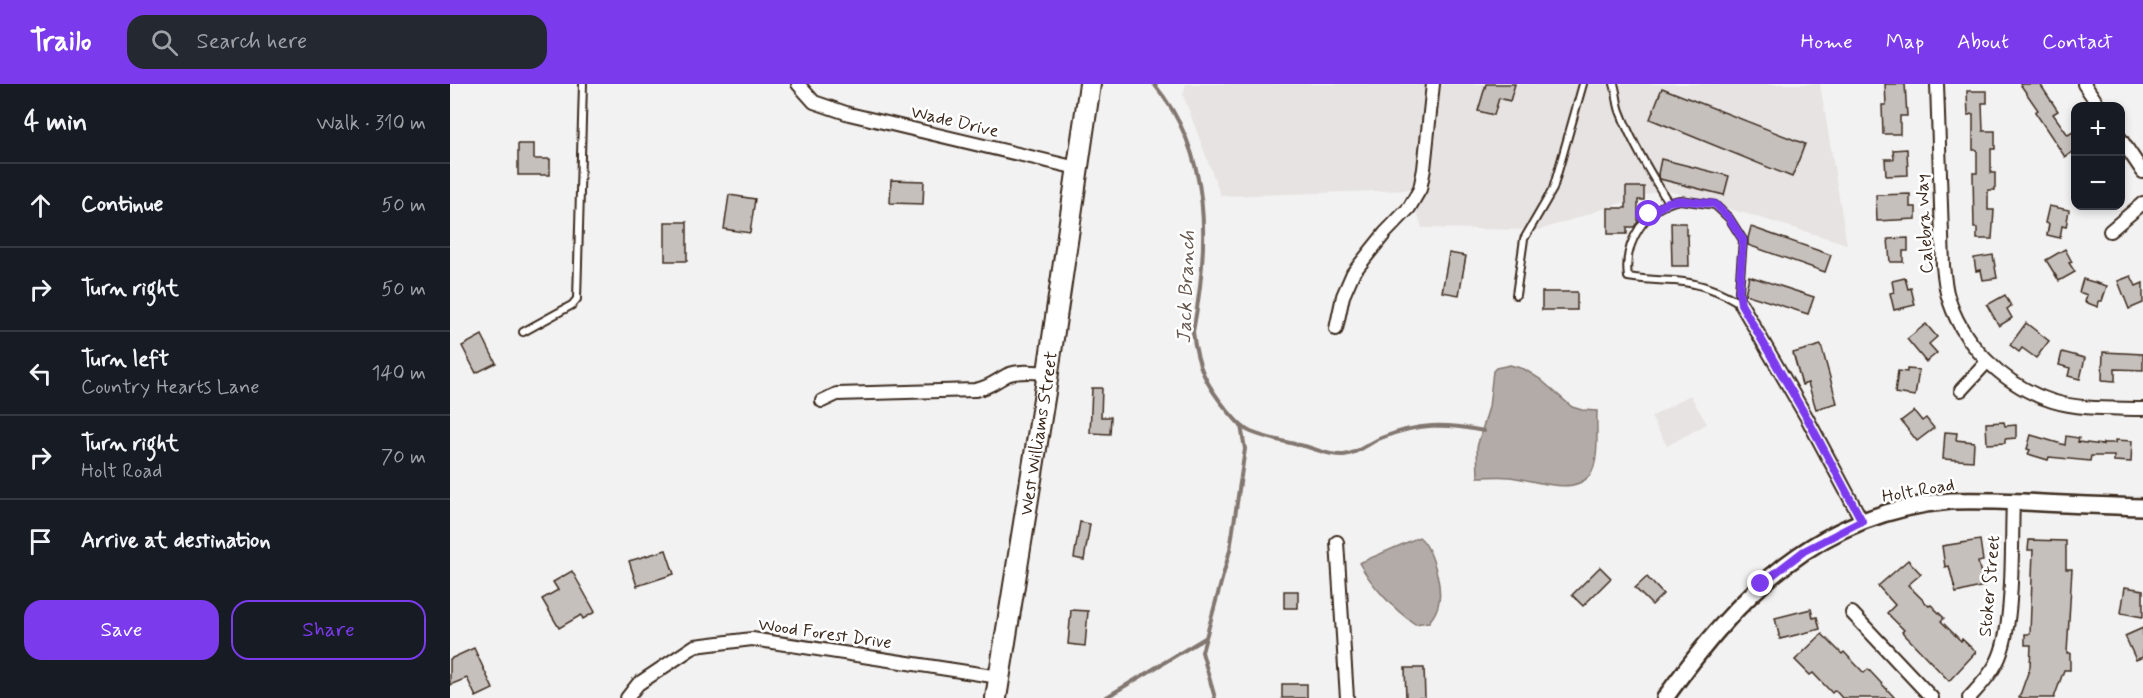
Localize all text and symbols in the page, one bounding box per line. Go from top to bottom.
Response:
search box [127,15,547,69]
text: Trailo [30,24,91,61]
icon: search [148,26,181,59]
text: Search here [196,28,307,56]
text: Home [1801,28,1853,56]
text: Map [1886,28,1924,56]
text: About [1957,28,2009,56]
text: Contact [2042,28,2113,56]
street label: Wade Drive [908,100,1001,144]
map controls [2071,102,2125,210]
button: + [2071,102,2125,156]
text: 4 min [24,106,87,140]
text: Walk · 310 m [316,110,426,137]
button: − [2071,156,2125,210]
street label: Calebra Way [1910,173,1940,275]
icon: ahead [24,189,57,222]
text: Continue [81,191,163,219]
text: 50 m [381,192,426,219]
route start [1635,200,1661,226]
water label: Jack Branch [1171,230,1202,344]
icon: right [24,273,57,306]
text: Turn right [81,275,179,303]
text: 50 m [381,276,426,303]
text: Turn left [81,346,169,374]
street label: West Williams Street [1014,350,1064,517]
icon: left [24,357,57,390]
text: 140 m [372,360,426,387]
text: Country Hearts Lane [81,374,260,401]
text: Turn right [81,430,179,458]
icon: right [24,441,57,474]
text: 70 m [381,444,426,471]
text: Holt Road [81,458,162,485]
street label: Holt Road [1880,473,1956,509]
icon: arrive [24,525,57,558]
text: Arrive at destination [81,527,271,555]
street label: Stoker Street [1974,534,2006,638]
route end [1747,570,1773,596]
button: Save [24,600,219,660]
button: Share [231,600,426,660]
street label: Wood Forest Drive [757,613,893,655]

